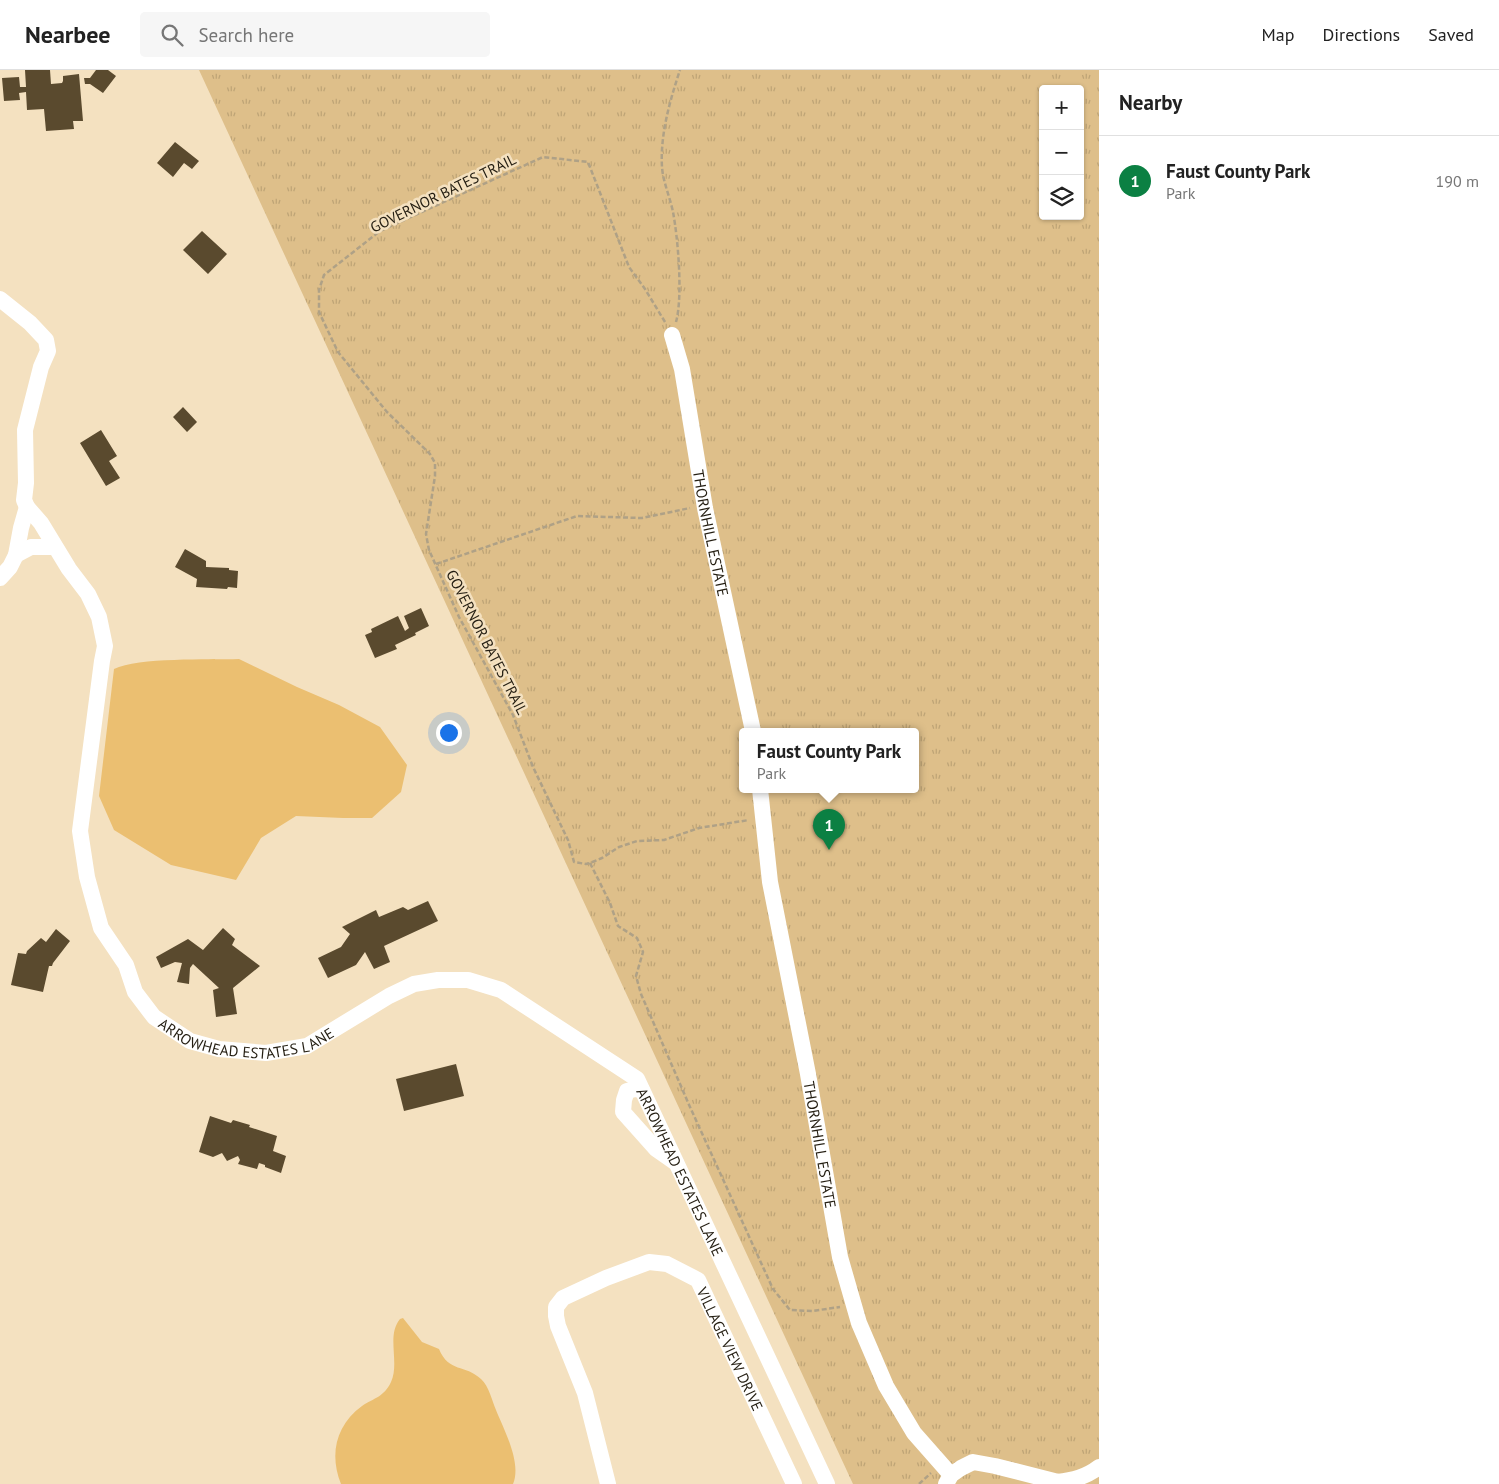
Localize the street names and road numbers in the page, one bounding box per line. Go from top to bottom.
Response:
street label: GOVERNOR BATES TRAIL [367,149,519,237]
street label: THORNHILL ESTATE [689,468,733,598]
street label: GOVERNOR BATES TRAIL [442,566,532,718]
street label: ARROWHEAD ESTATES LANE [154,1008,338,1036]
street label: THORNHILL ESTATE [800,1080,841,1210]
street label: ARROWHEAD ESTATES LANE [633,1085,728,1259]
street label: VILLAGE VIEW DRIVE [693,1283,768,1414]

